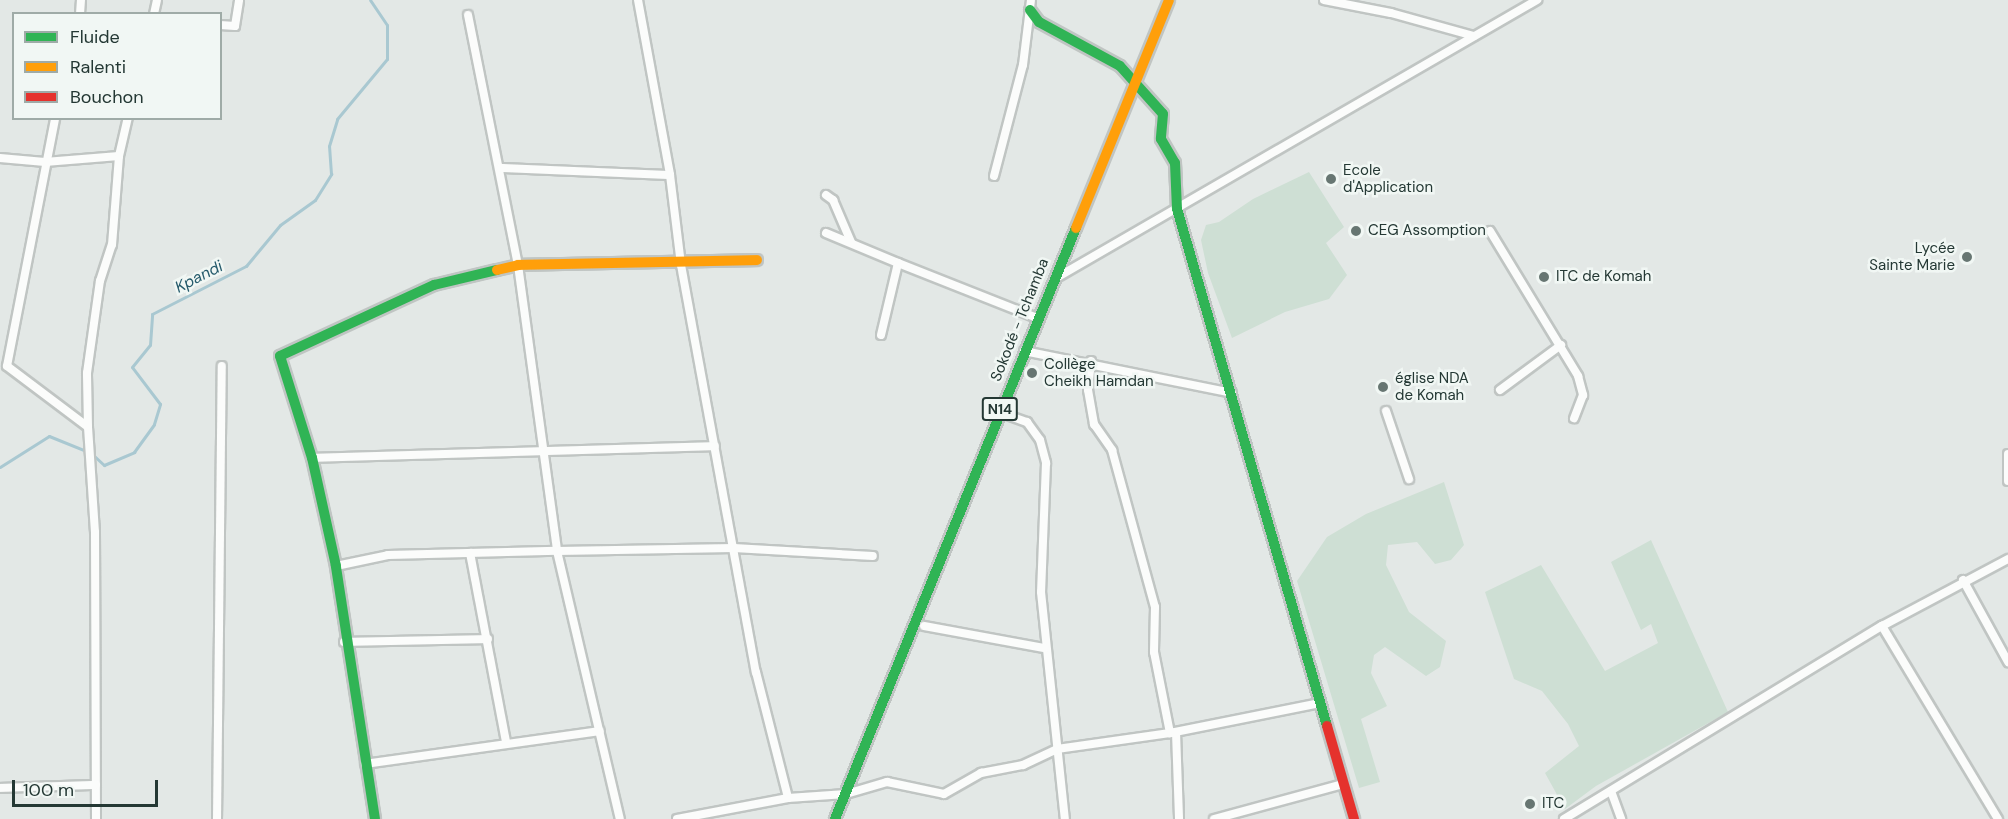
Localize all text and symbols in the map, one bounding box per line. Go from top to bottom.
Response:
legend [12,12,222,120]
text: Fluide [70,25,120,49]
text: Ralenti [70,55,126,79]
text: Bouchon [70,85,144,109]
place label: Ecole d'Application [1343,161,1433,196]
marker: Ecole d'Application [1324,172,1338,186]
place label: CEG Assomption [1368,222,1486,240]
marker: CEG Assomption [1349,224,1363,238]
place label: Lycée Sainte Marie [1869,239,1955,274]
marker: Lycée Sainte Marie [1960,250,1974,264]
street label: Sokodé - Tchamba [987,256,1053,384]
water label: Kpandi [172,257,226,297]
place label: ITC de Komah [1556,268,1651,286]
marker: ITC de Komah [1537,270,1551,284]
place label: Collège Cheikh Hamdan [1044,355,1154,390]
marker: Collège Cheikh Hamdan [1025,366,1039,380]
place label: église NDA de Komah [1395,369,1469,404]
marker: église NDA de Komah [1376,380,1390,394]
road number: N14 [980,398,1020,420]
scale bar [15,768,160,806]
text: 100 m [23,778,74,802]
place label: ITC [1542,795,1564,813]
marker: ITC [1523,797,1537,811]

